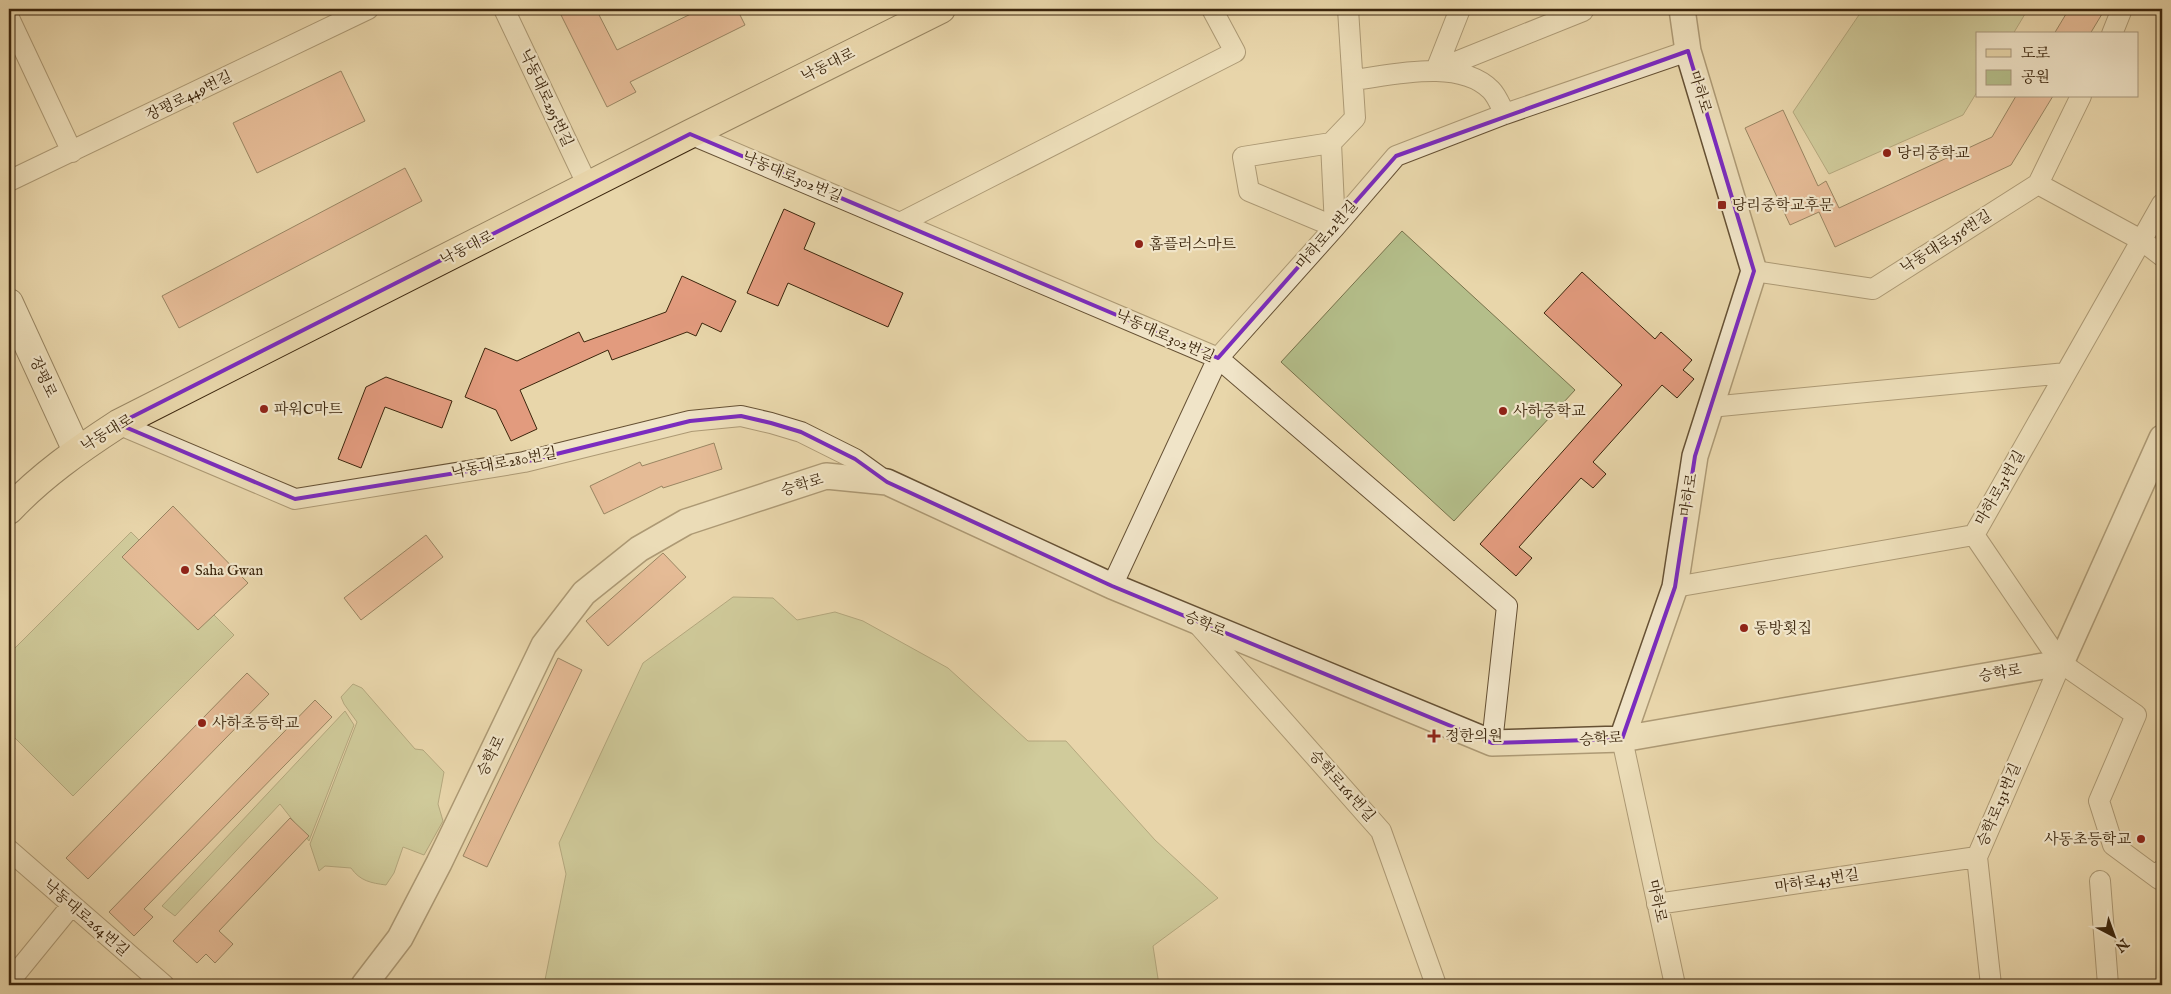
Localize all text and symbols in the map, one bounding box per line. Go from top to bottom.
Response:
legend [1976,32,2138,98]
street label: 낙동대로 [798,44,859,86]
text: 도로 [2021,44,2050,63]
street label: 낙동대로295번길 [515,46,577,150]
street label: 장평로449번길 [143,67,235,125]
street label: 마하로 [1685,68,1716,116]
text: 공원 [2021,68,2050,87]
place label: 당리중학교 [1897,144,1970,163]
street label: 낙동대로302번길 [739,147,845,207]
marker: 당리중학교 [1881,147,1893,159]
place label: 당리중학교후문 [1732,196,1834,215]
street label: 마하로12번길 [1292,197,1362,273]
marker: 당리중학교후문 [1716,199,1728,211]
street label: 낙동대로356번길 [1897,206,1995,278]
street label: 낙동대로 [437,226,498,270]
place label: 홈플러스마트 [1149,235,1236,254]
marker: 홈플러스마트 [1133,238,1145,250]
street label: 낙동대로302번길 [1112,306,1218,366]
street label: 장평로 [25,353,61,401]
place label: 파워C마트 [274,400,343,419]
place label: 사하중학교 [1513,402,1586,421]
marker: 파워C마트 [258,403,270,415]
marker: 사하중학교 [1497,405,1509,417]
street label: 낙동대로 [77,410,137,456]
street label: 낙동대로280번길 [450,443,558,483]
street label: 마하로31번길 [1971,447,2029,529]
street label: 승학로 [778,469,826,500]
street label: 마하로 [1676,472,1702,518]
place label: Saha Gwan [195,561,263,580]
marker: Saha Gwan [179,564,191,576]
street label: 승학로 [1181,607,1229,641]
place label: 동방횟집 [1754,619,1812,638]
marker: 동방횟집 [1738,622,1750,634]
street label: 승학로 [1977,660,2024,686]
place label: 사하초등학교 [212,714,299,733]
marker: 사하초등학교 [196,717,208,729]
place label: 정한의원 [1445,727,1503,746]
street label: 승학로 [1579,728,1624,750]
marker: 정한의원 [1427,729,1441,743]
street label: 승학로 [473,732,509,780]
street label: 승학로161번길 [1305,746,1379,826]
street label: 승학로131번길 [1973,760,2025,850]
place label: 사동초등학교 [2044,830,2131,849]
marker: 사동초등학교 [2135,833,2147,845]
street label: 마하로43번길 [1773,865,1861,897]
street label: 낙동대로264번길 [39,876,133,960]
street label: 마하로 [1643,878,1671,925]
north arrow [2088,912,2138,962]
text: N [2111,934,2133,956]

